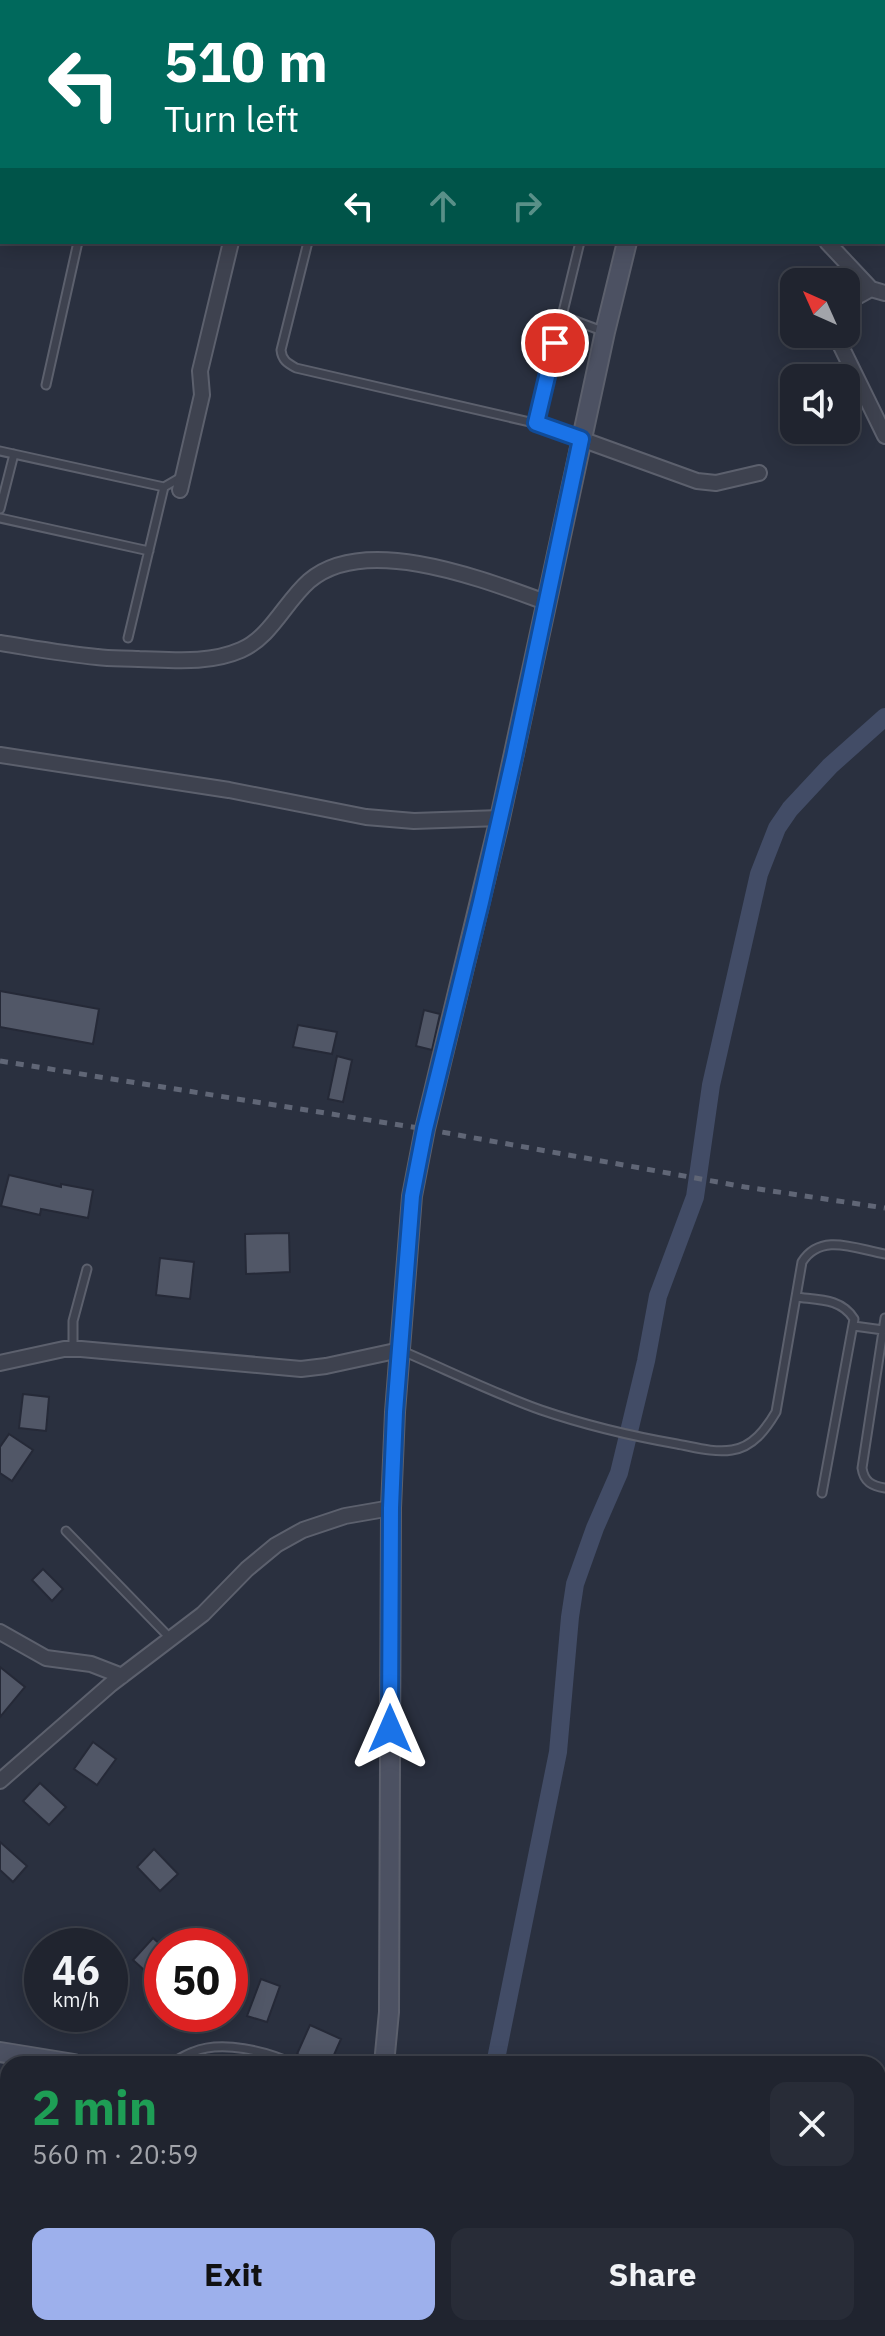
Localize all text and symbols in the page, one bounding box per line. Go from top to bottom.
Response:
text: 510 m [164,25,328,97]
icon: left [32,32,136,136]
text: Turn left [164,95,299,142]
icon: left [337,184,381,228]
icon: ahead [421,184,465,228]
icon: right [505,184,549,228]
north arrow [780,268,860,348]
map controls [780,268,860,444]
pin [521,309,589,377]
icon: arrive [533,321,577,365]
button: sound [780,364,860,444]
position arrow [348,1687,432,1771]
speed limit sign: 50 [144,1928,248,2032]
text: 46 [52,1944,100,1996]
text: km/h [52,1986,100,2013]
text: 2 min [32,2076,157,2138]
button: close [770,2082,854,2166]
text: 560 m · 20:59 [32,2137,198,2171]
button: Exit [32,2228,435,2320]
button: Share [451,2228,854,2320]

